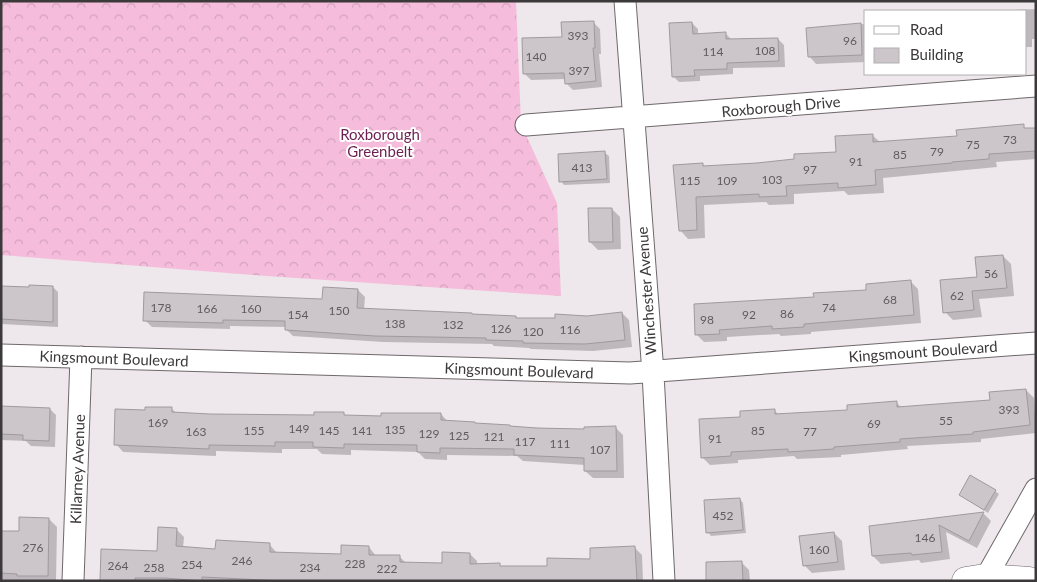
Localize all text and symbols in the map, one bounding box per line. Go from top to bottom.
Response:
legend [864,10,1027,75]
text: Road [910,20,943,38]
house number: 393 [568,28,588,43]
house number: 96 [843,33,857,48]
house number: 108 [755,43,775,58]
house number: 114 [703,44,723,59]
text: Building [910,45,963,63]
house number: 140 [526,49,546,64]
house number: 397 [569,63,589,78]
street label: Roxborough Drive [721,92,841,120]
park label: Roxborough Greenbelt [340,125,420,160]
house number: 73 [1003,132,1017,147]
house number: 75 [966,137,980,152]
house number: 79 [930,144,944,159]
house number: 85 [893,147,907,162]
house number: 91 [849,154,863,169]
house number: 413 [572,160,592,175]
house number: 97 [803,162,817,177]
house number: 103 [762,172,782,187]
house number: 115 [680,173,700,188]
house number: 109 [717,173,737,188]
street label: Winchester Avenue [633,226,659,356]
house number: 56 [984,266,998,281]
house number: 62 [950,288,964,303]
house number: 68 [883,292,897,307]
house number: 178 [151,300,171,315]
house number: 74 [822,300,836,315]
house number: 166 [197,301,217,316]
house number: 160 [241,301,261,316]
house number: 150 [329,303,349,318]
house number: 86 [780,306,794,321]
house number: 154 [288,307,308,322]
house number: 92 [742,307,756,322]
house number: 98 [700,312,714,327]
house number: 138 [385,316,405,331]
house number: 132 [443,317,463,332]
house number: 126 [491,321,511,336]
house number: 116 [560,322,580,337]
house number: 120 [523,324,543,339]
street label: Kingsmount Boulevard [848,337,998,365]
street label: Kingsmount Boulevard [39,346,189,370]
street label: Kingsmount Boulevard [444,358,594,382]
house number: 393 [999,402,1019,417]
house number: 55 [939,413,953,428]
street label: Killarney Avenue [66,414,88,524]
house number: 169 [148,415,168,430]
house number: 69 [867,416,881,431]
house number: 149 [289,421,309,436]
house number: 135 [385,422,405,437]
house number: 155 [244,423,264,438]
house number: 145 [319,423,339,438]
house number: 141 [352,423,372,438]
house number: 85 [751,423,765,438]
house number: 163 [186,424,206,439]
house number: 77 [803,424,817,439]
house number: 129 [419,426,439,441]
house number: 125 [449,428,469,443]
house number: 121 [484,429,504,444]
house number: 91 [708,431,722,446]
house number: 117 [515,434,535,449]
house number: 111 [550,436,570,451]
house number: 107 [590,442,610,457]
house number: 452 [713,508,733,523]
house number: 146 [915,530,935,545]
house number: 276 [23,540,43,555]
house number: 160 [809,542,829,557]
house number: 246 [232,553,252,568]
house number: 228 [345,556,365,571]
house number: 254 [182,557,202,572]
house number: 264 [108,558,128,573]
house number: 258 [144,560,164,575]
house number: 234 [300,560,320,575]
house number: 222 [377,561,397,576]

